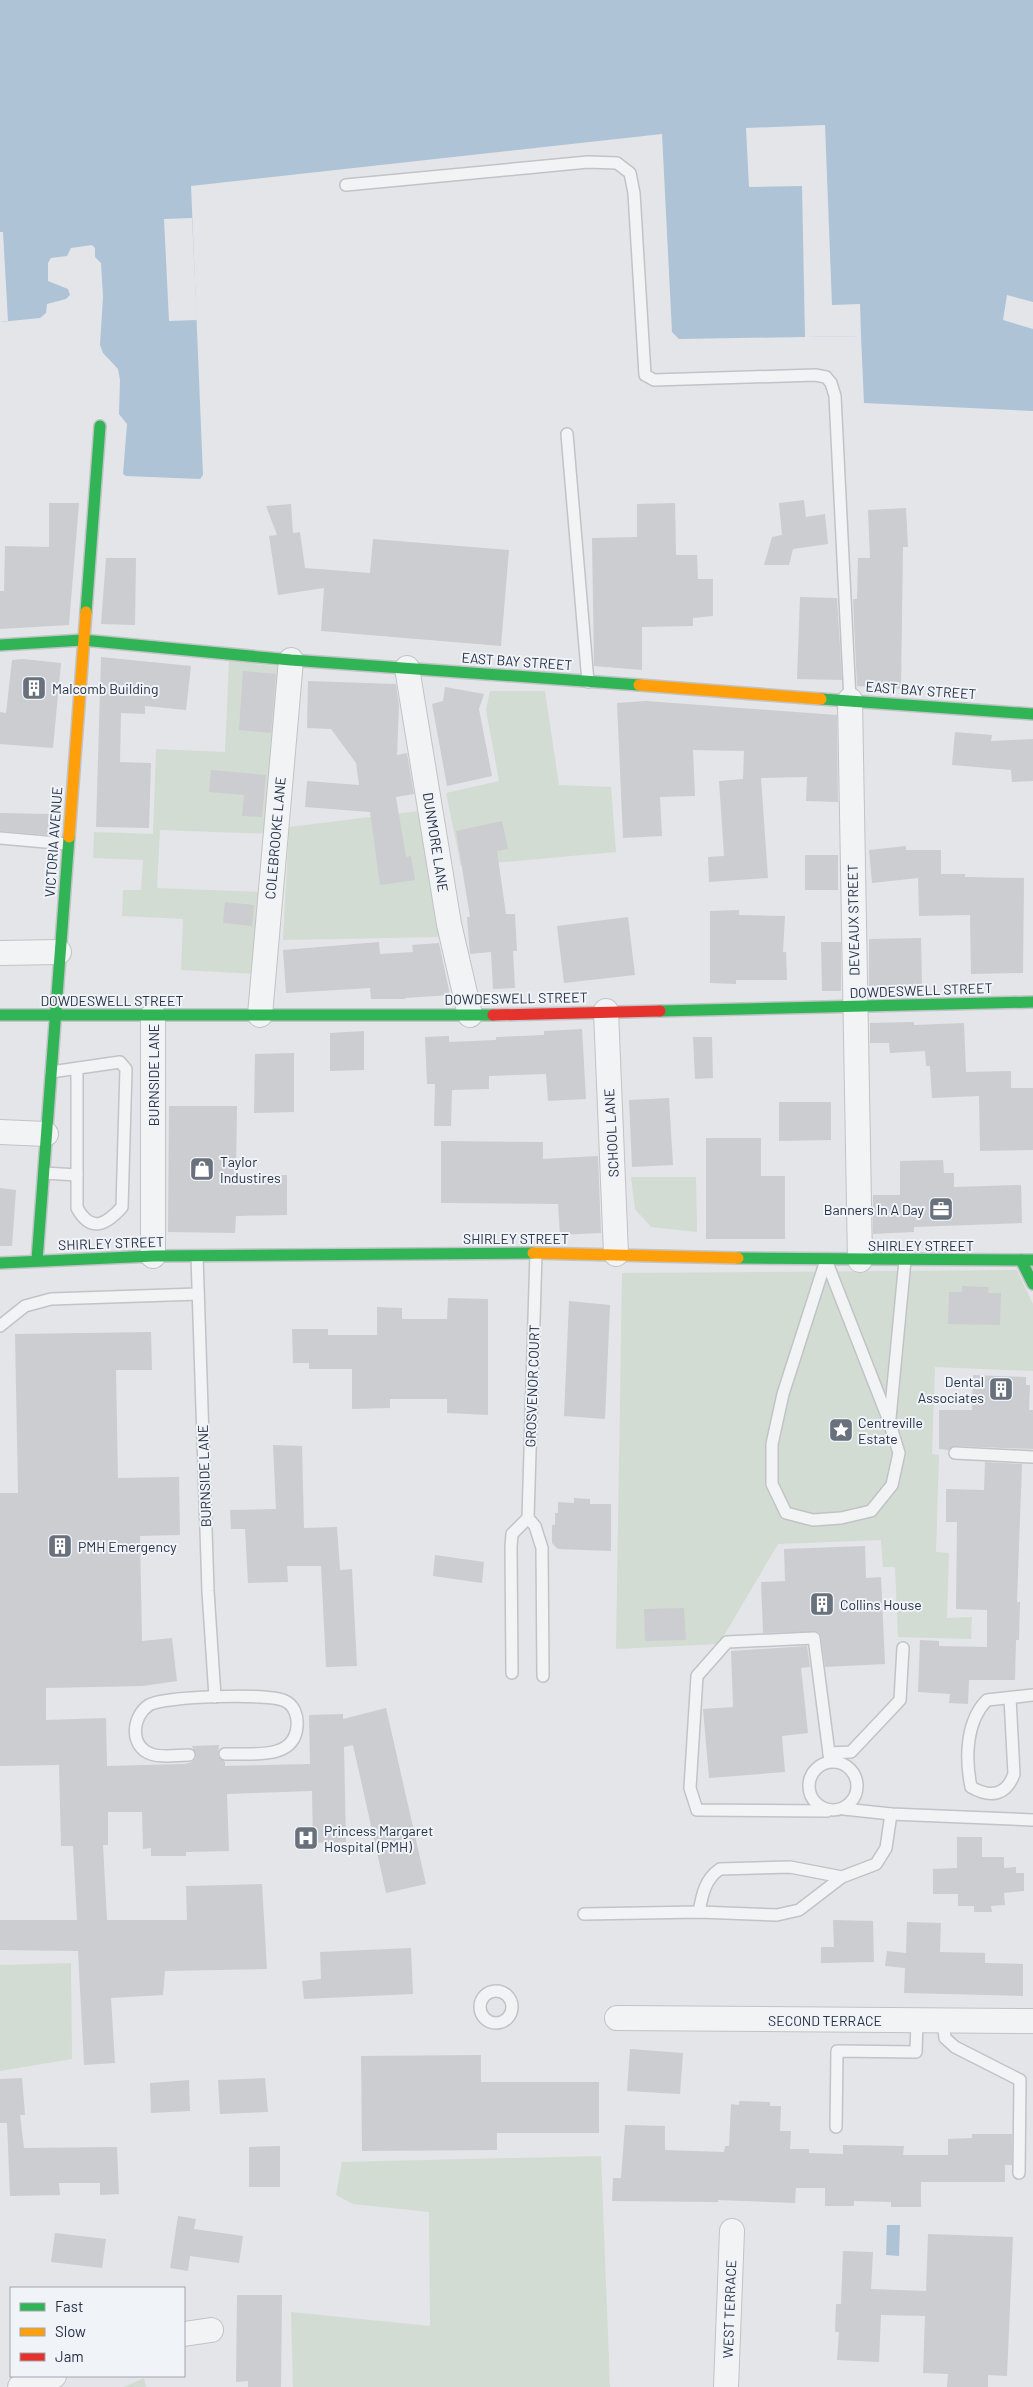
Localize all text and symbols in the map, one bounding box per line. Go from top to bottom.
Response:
street label: EAST BAY STREET [461,649,573,673]
building icon: Malcomb Building [21,675,47,701]
street label: EAST BAY STREET [865,678,977,702]
place label: Malcomb Building [52,680,158,697]
street label: COLEBROOKE LANE [261,776,289,900]
street label: VICTORIA AVENUE [41,786,65,898]
street label: DUNMORE LANE [420,791,452,893]
street label: DEVEAUX STREET [844,864,862,976]
street label: DOWDESWELL STREET [849,979,993,1001]
street label: DOWDESWELL STREET [444,988,588,1008]
street label: DOWDESWELL STREET [40,992,184,1009]
street label: BURNSIDE LANE [145,1024,162,1126]
street label: SCHOOL LANE [600,1088,622,1178]
place label: Taylor Industires [220,1153,281,1186]
shop icon: Taylor Industires [189,1156,215,1182]
office icon: Banners In A Day [928,1196,954,1222]
place label: Banners In A Day [824,1201,925,1218]
street label: SHIRLEY STREET [463,1230,569,1247]
street label: SHIRLEY STREET [58,1233,164,1253]
street label: SHIRLEY STREET [868,1237,974,1254]
street label: GROSVENOR COURT [521,1324,543,1448]
place label: Dental Associates [918,1373,984,1406]
building icon: Dental Associates [988,1376,1014,1402]
place label: Centreville Estate [858,1414,923,1447]
place icon: Centreville Estate [828,1417,854,1443]
street label: BURNSIDE LANE [194,1425,214,1527]
building icon: PMH Emergency [47,1533,73,1559]
place label: PMH Emergency [78,1538,177,1555]
building icon: Collins House [809,1591,835,1617]
place label: Collins House [840,1596,922,1613]
place label: Princess Margaret Hospital (PMH) [324,1822,433,1855]
hospital icon: Princess Margaret Hospital (PMH) [293,1825,319,1851]
street label: SECOND TERRACE [768,2012,882,2029]
street label: WEST TERRACE [719,2259,739,2359]
legend [10,2287,185,2377]
text: Fast [55,2297,83,2315]
text: Slow [55,2322,86,2340]
text: Jam [55,2347,84,2365]

